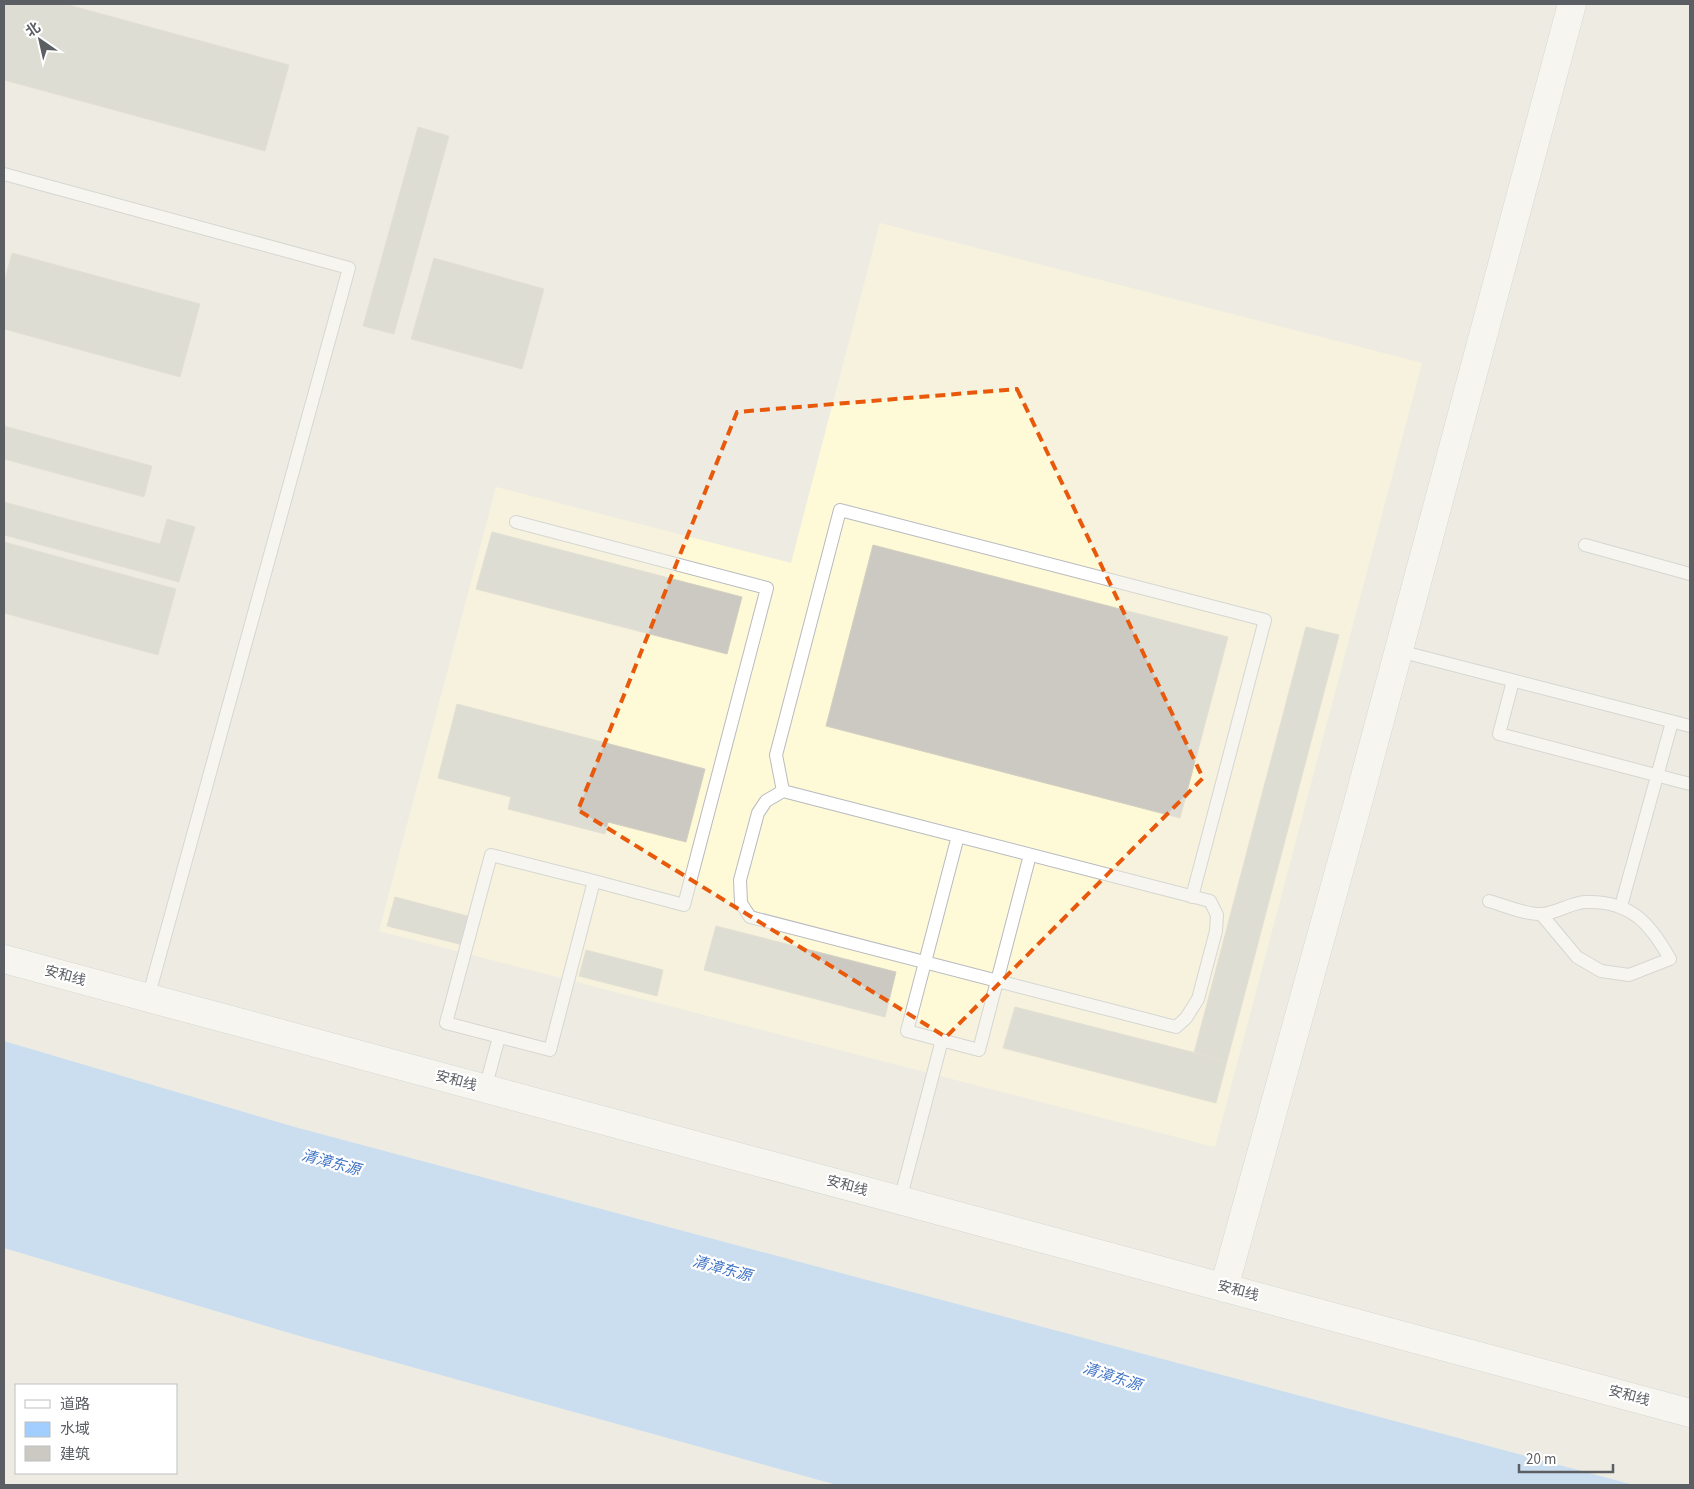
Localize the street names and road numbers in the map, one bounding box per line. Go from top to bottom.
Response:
street label: 安和线 [42,961,88,991]
street label: 安和线 [433,1066,479,1096]
street label: 安和线 [824,1171,870,1201]
street label: 安和线 [1215,1276,1261,1306]
street label: 安和线 [1606,1381,1652,1411]

